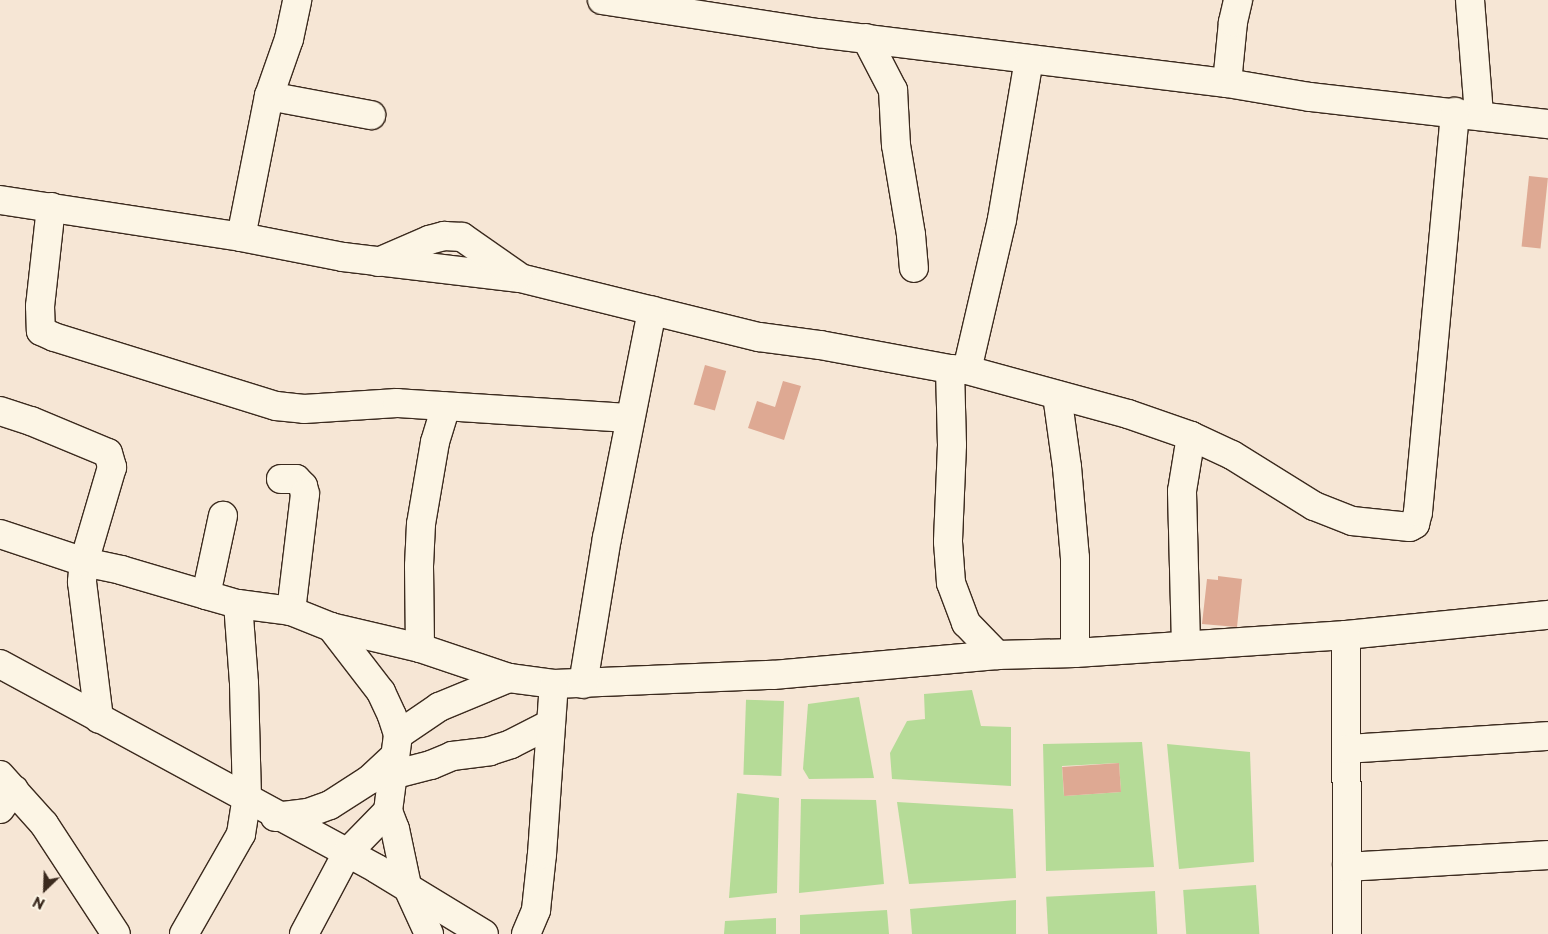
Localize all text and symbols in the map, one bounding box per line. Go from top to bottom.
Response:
north arrow [20,864,70,914]
text: N [29,891,48,915]

